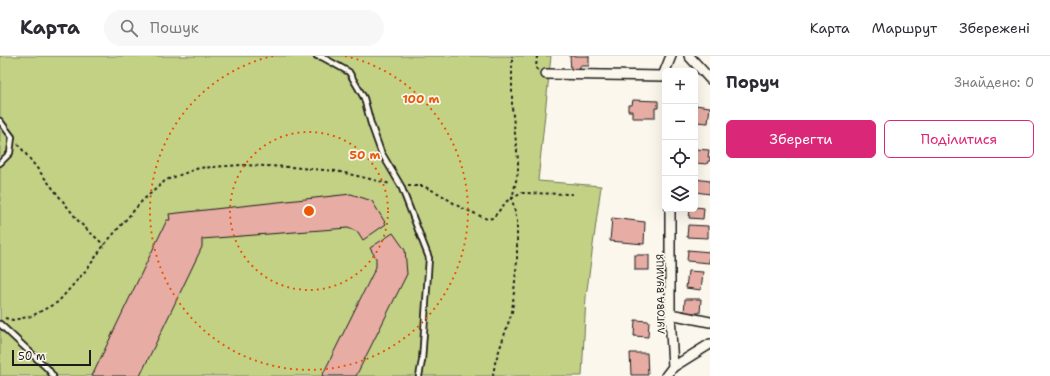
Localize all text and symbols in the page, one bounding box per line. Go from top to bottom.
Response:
search box [104,10,384,46]
text: Карта [20,15,80,40]
icon: search [118,17,140,39]
text: Пошук [150,18,199,38]
text: Карта [810,19,850,37]
text: Маршрут [872,19,937,37]
text: Збережені [959,19,1030,37]
map controls [662,68,698,212]
button: + [662,68,698,104]
text: Поруч [726,71,779,93]
text: Знайдено: 0 [954,74,1034,91]
text: 100 m [403,91,440,107]
button: − [662,104,698,140]
button: Зберегти [726,120,876,158]
button: Поділитися [884,120,1034,158]
button: locate [662,140,698,176]
text: 50 m [350,147,381,163]
button: layers [662,176,698,212]
centre of rings [302,204,316,218]
street label: ЛУГОВА ВУЛИЦЯ [653,254,668,334]
scale bar [12,348,91,367]
text: 50 m [18,349,46,364]

